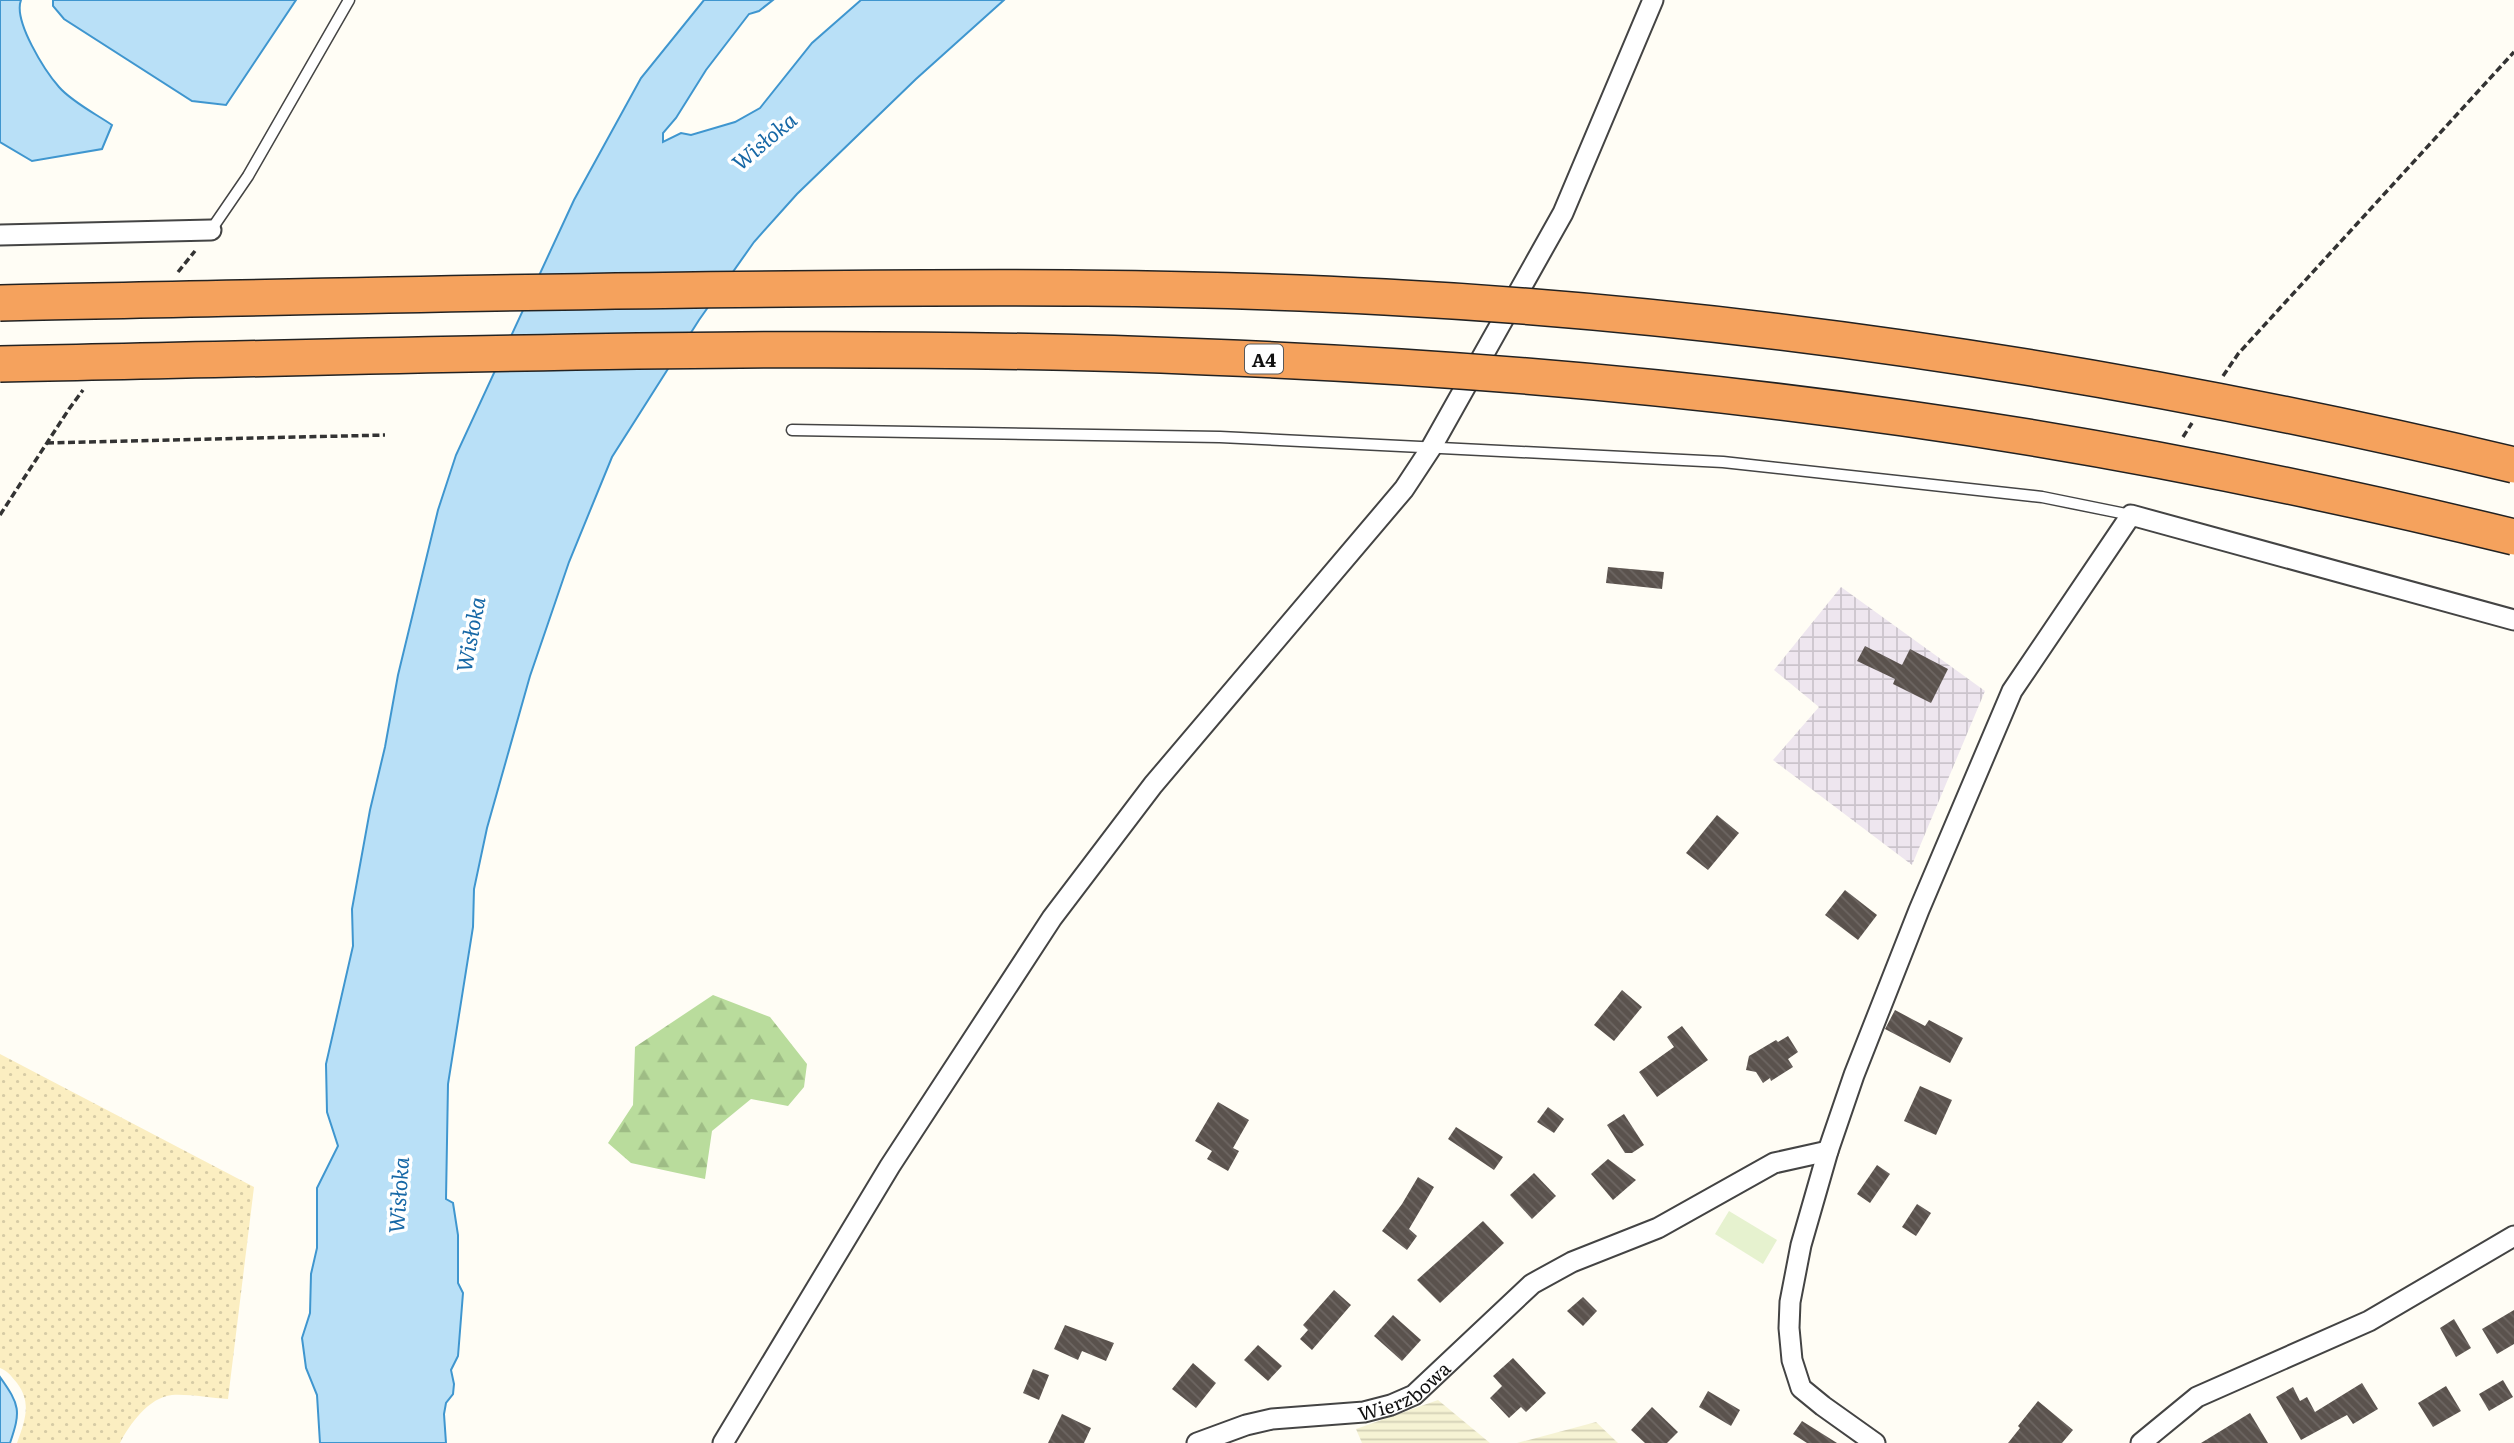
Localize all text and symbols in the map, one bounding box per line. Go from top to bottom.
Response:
water label: Wisłoka [724,104,802,176]
road number: A4 [1245,344,1283,374]
water label: Wisłoka [447,594,491,674]
water label: Wisłoka [379,1156,415,1234]
street label: Wierzbowa [1355,1354,1457,1427]

